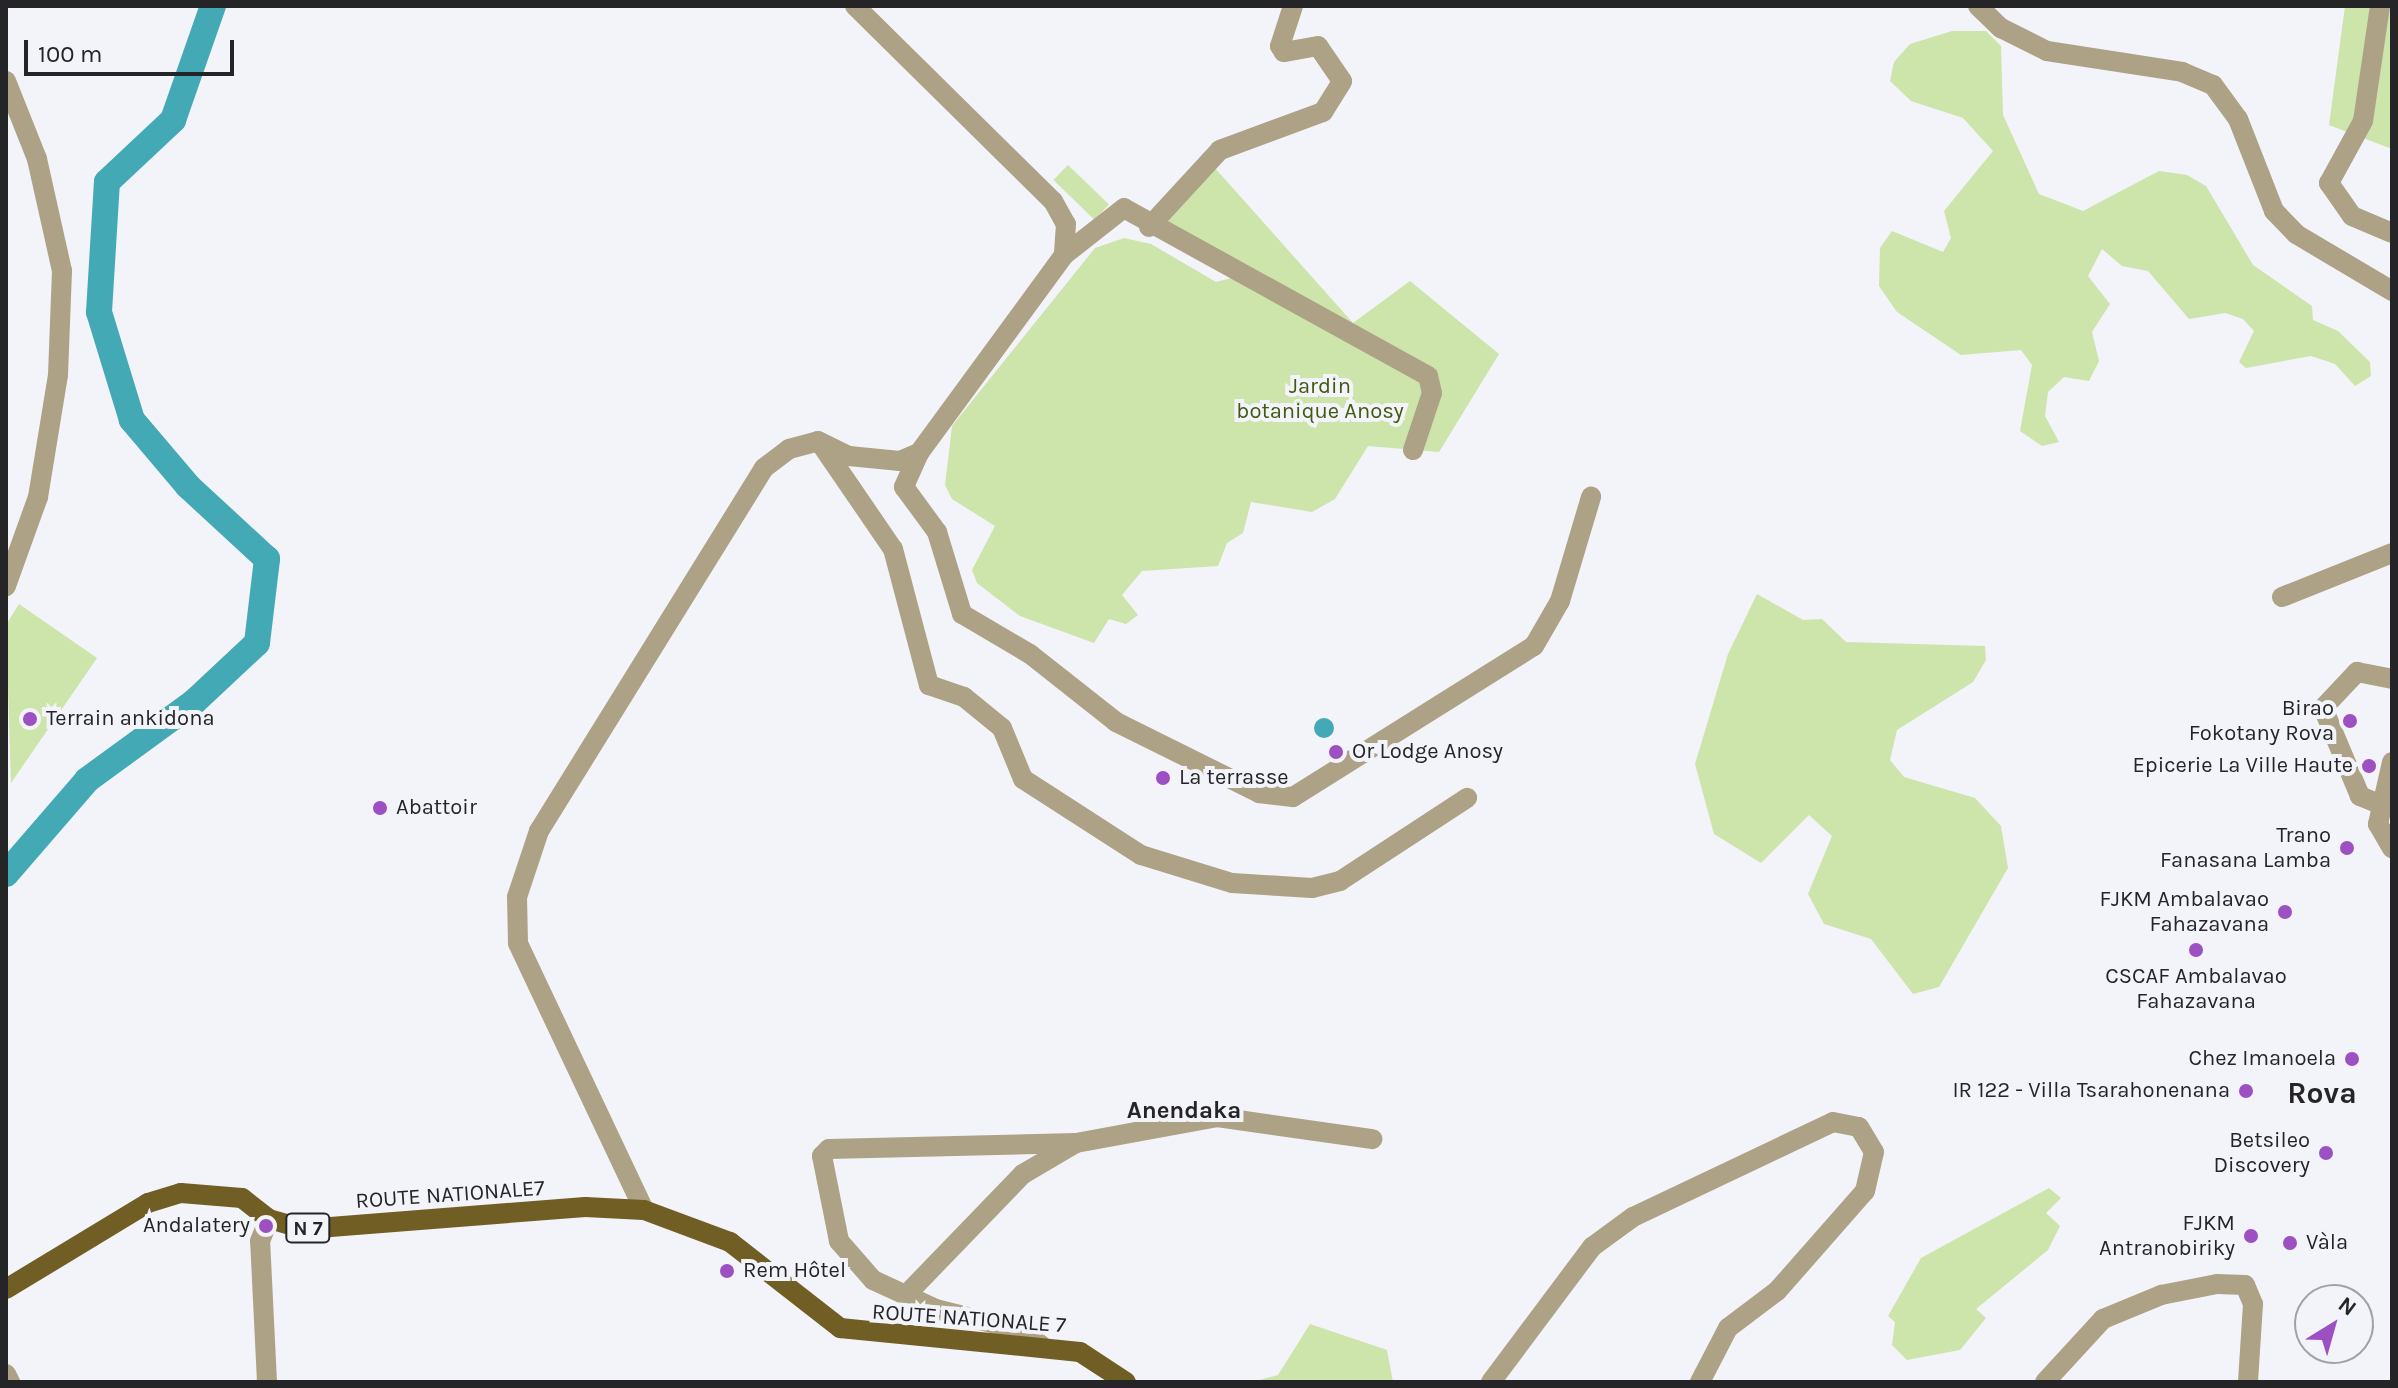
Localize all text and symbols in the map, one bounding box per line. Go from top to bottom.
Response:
scale bar [28,24,238,74]
text: 100 m [38,40,103,68]
park label: Jardin botanique Anosy [1236,373,1404,424]
place label: Birao Fokotany Rova [2189,695,2334,746]
place label: Terrain ankidona [46,706,215,732]
marker: Terrain ankidona [21,710,39,728]
marker: Birao Fokotany Rova [2341,712,2359,730]
place label: Or Lodge Anosy [1352,739,1503,765]
marker: Or Lodge Anosy [1327,743,1345,761]
place label: Epicerie La Ville Haute [2132,753,2353,779]
marker: Epicerie La Ville Haute [2360,757,2378,775]
place label: La terrasse [1179,765,1289,791]
marker: La terrasse [1154,769,1172,787]
place label: Abattoir [396,795,477,821]
marker: Abattoir [371,799,389,817]
place label: Trano Fanasana Lamba [2160,822,2331,874]
marker: Trano Fanasana Lamba [2338,839,2356,857]
place label: FJKM Ambalavao Fahazavana [2100,886,2269,938]
marker: FJKM Ambalavao Fahazavana [2276,903,2294,921]
marker: CSCAF Ambalavao Fahazavana [2187,941,2205,959]
place label: CSCAF Ambalavao Fahazavana [2105,963,2287,1014]
place label: Chez Imanoela [2189,1046,2336,1072]
marker: Chez Imanoela [2343,1050,2361,1068]
district label: Rova [2287,1075,2357,1111]
place label: IR 122 - Villa Tsarahonenana [1952,1078,2230,1104]
marker: IR 122 - Villa Tsarahonenana [2237,1082,2255,1100]
district label: Anendaka [1127,1097,1241,1125]
place label: Betsileo Discovery [2213,1127,2310,1178]
marker: Betsileo Discovery [2317,1144,2335,1162]
street label: ROUTE NATIONALE7 [355,1175,545,1215]
place label: FJKM Antranobiriky [2099,1210,2235,1262]
road number: N 7 [284,1212,332,1244]
place label: Andalatery [143,1213,250,1239]
marker: Andalatery [257,1217,275,1235]
marker: FJKM Antranobiriky [2242,1227,2260,1245]
place label: Vàla [2306,1230,2348,1256]
marker: Vàla [2281,1234,2299,1252]
place label: Rem Hôtel [743,1258,846,1284]
marker: Rem Hôtel [718,1262,736,1280]
north arrow [2294,1284,2374,1364]
text: N [2333,1291,2361,1322]
street label: ROUTE NATIONALE 7 [871,1299,1067,1339]

